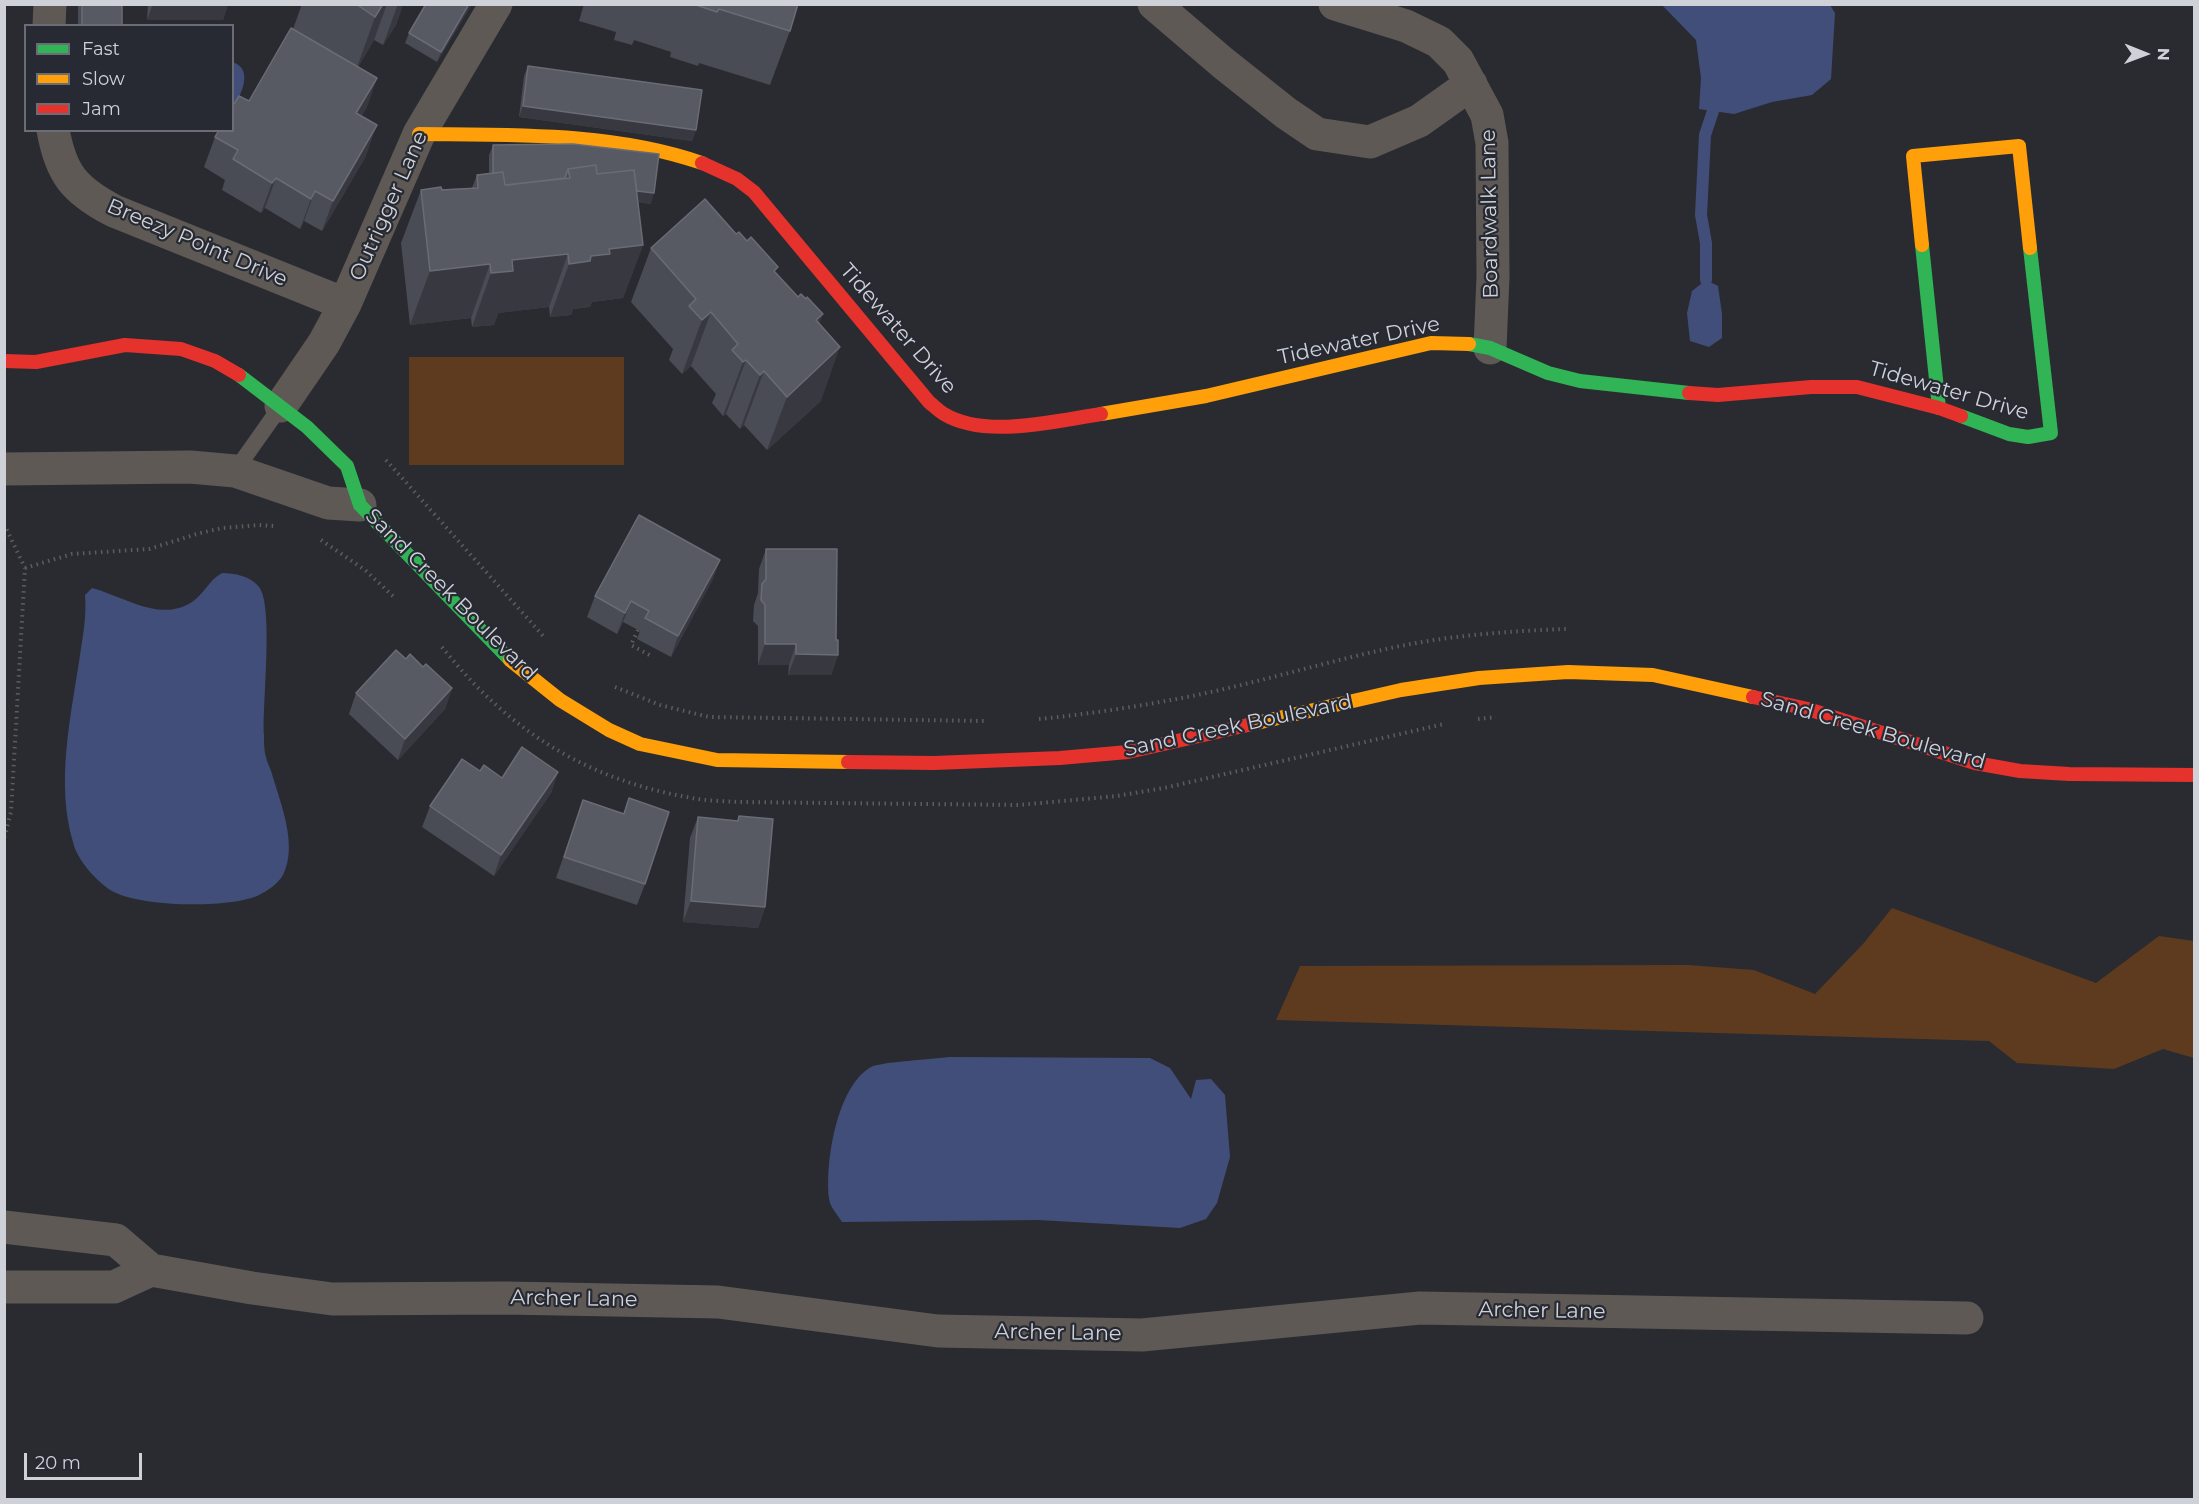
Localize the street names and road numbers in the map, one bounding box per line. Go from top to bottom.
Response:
street label: Outrigger Lane [345,127,433,285]
street label: Boardwalk Lane [1476,129,1504,299]
street label: Breezy Point Drive [103,194,291,292]
street label: Tidewater Drive [834,259,962,399]
street label: Tidewater Drive [1276,312,1442,370]
street label: Tidewater Drive [1866,356,2032,426]
street label: Sand Creek Boulevard [360,504,542,686]
street label: Sand Creek Boulevard [1758,687,1988,775]
street label: Sand Creek Boulevard [1122,689,1354,763]
street label: Archer Lane [510,1285,638,1313]
street label: Archer Lane [1478,1297,1606,1325]
street label: Archer Lane [994,1319,1122,1347]

